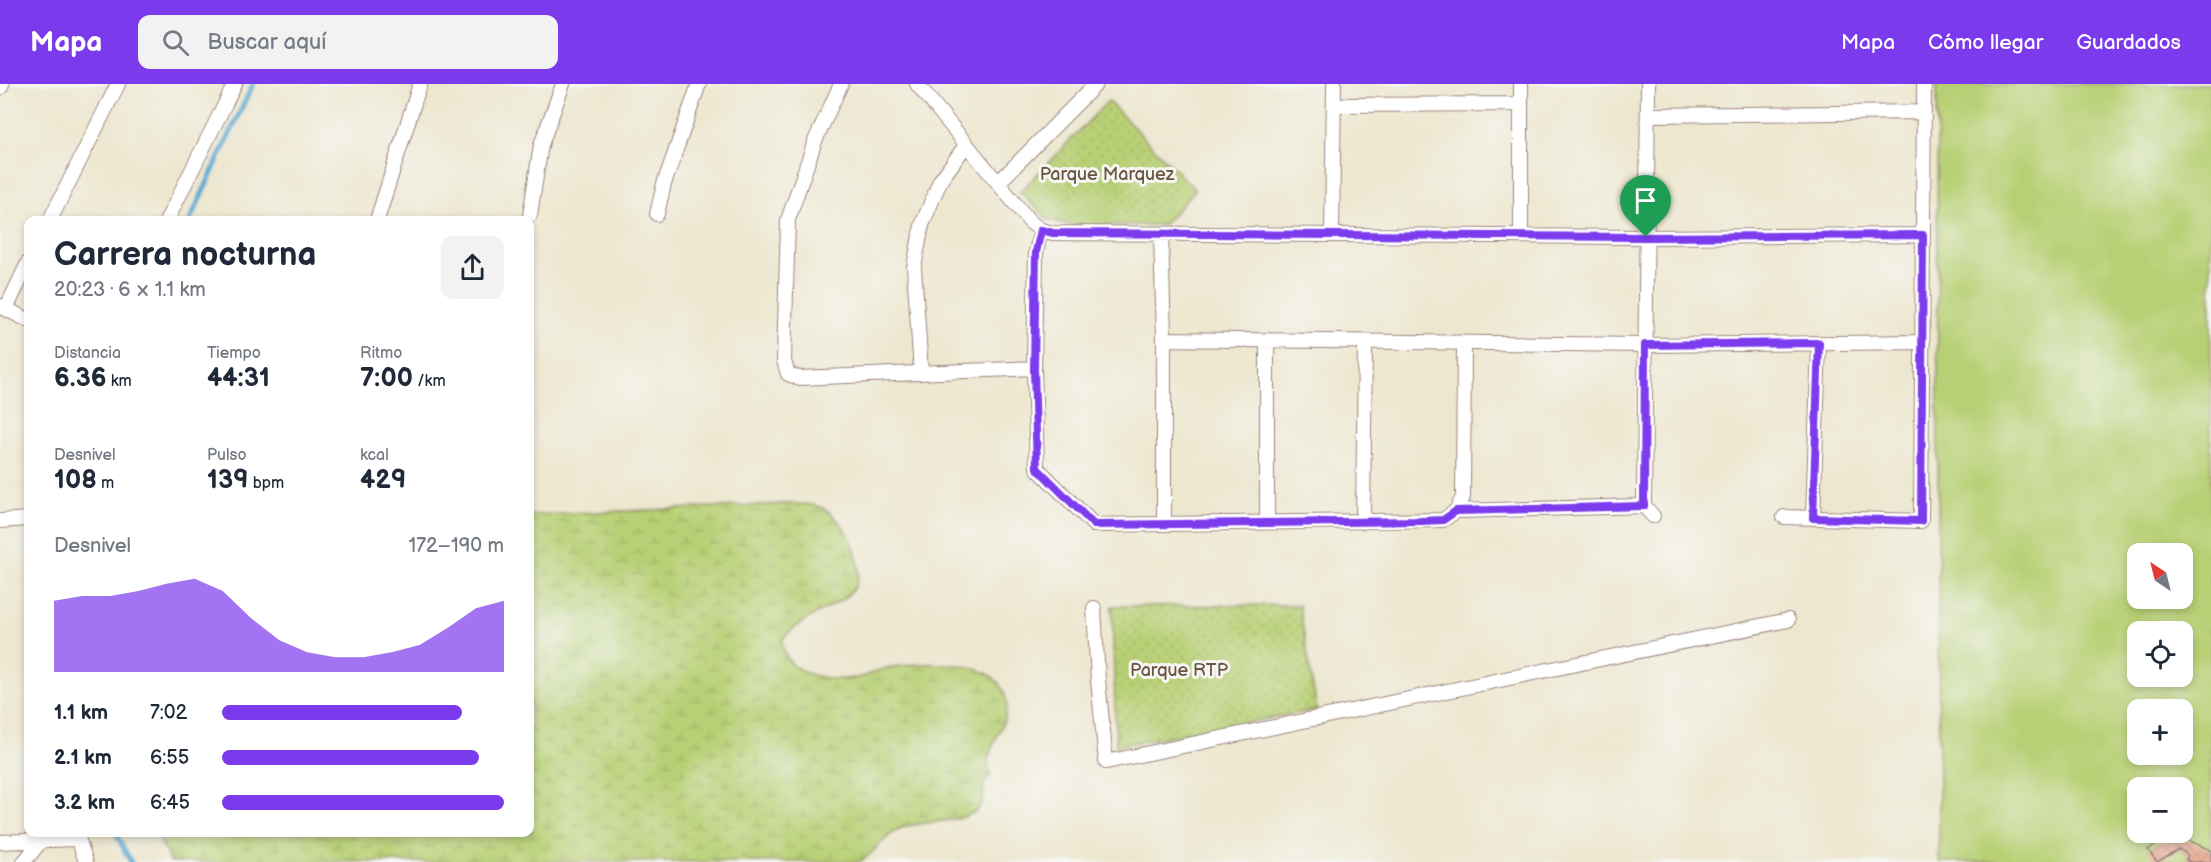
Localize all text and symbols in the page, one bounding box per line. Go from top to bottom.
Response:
search box [138,15,558,69]
text: Mapa [30,26,102,59]
icon: search [159,26,192,59]
text: Buscar aquí [207,29,326,56]
text: Mapa [1841,30,1895,55]
text: Cómo llegar [1928,30,2043,55]
text: Guardados [2076,30,2181,55]
park label: Parque Marquez [1040,164,1175,185]
pin [1620,175,1671,237]
icon: arrive [1629,184,1662,217]
text: Carrera nocturna [54,235,316,275]
button: share [441,236,504,299]
text: 20:23 · 6 × 1.1 km [54,278,206,302]
text: Distancia [54,344,121,363]
text: Tiempo [207,344,261,363]
text: Ritmo [360,344,402,363]
text: 6.36 [54,363,106,394]
text: 44:31 [207,363,270,394]
text: 7:00 [360,363,413,394]
text: km [106,372,132,391]
text: /km [413,372,446,391]
text: Desnivel [54,446,116,465]
text: Pulso [207,446,247,465]
text: kcal [360,446,389,465]
text: 108 [54,465,97,496]
text: 139 [207,465,248,496]
text: 429 [360,465,406,496]
text: m [97,474,114,493]
text: bpm [248,474,284,493]
text: Desnivel [54,534,131,558]
text: 172–190 m [408,534,504,558]
north arrow [2127,543,2193,609]
map controls [2127,543,2193,843]
button: locate [2127,621,2193,687]
park label: Parque RTP [1130,660,1229,681]
button: + [2127,699,2193,765]
text: 1.1 km [54,701,108,725]
text: 7:02 [150,701,187,725]
text: 2.1 km [54,746,112,770]
text: 6:55 [150,746,189,770]
button: − [2127,777,2193,843]
text: 3.2 km [54,791,115,815]
text: 6:45 [150,791,190,815]

